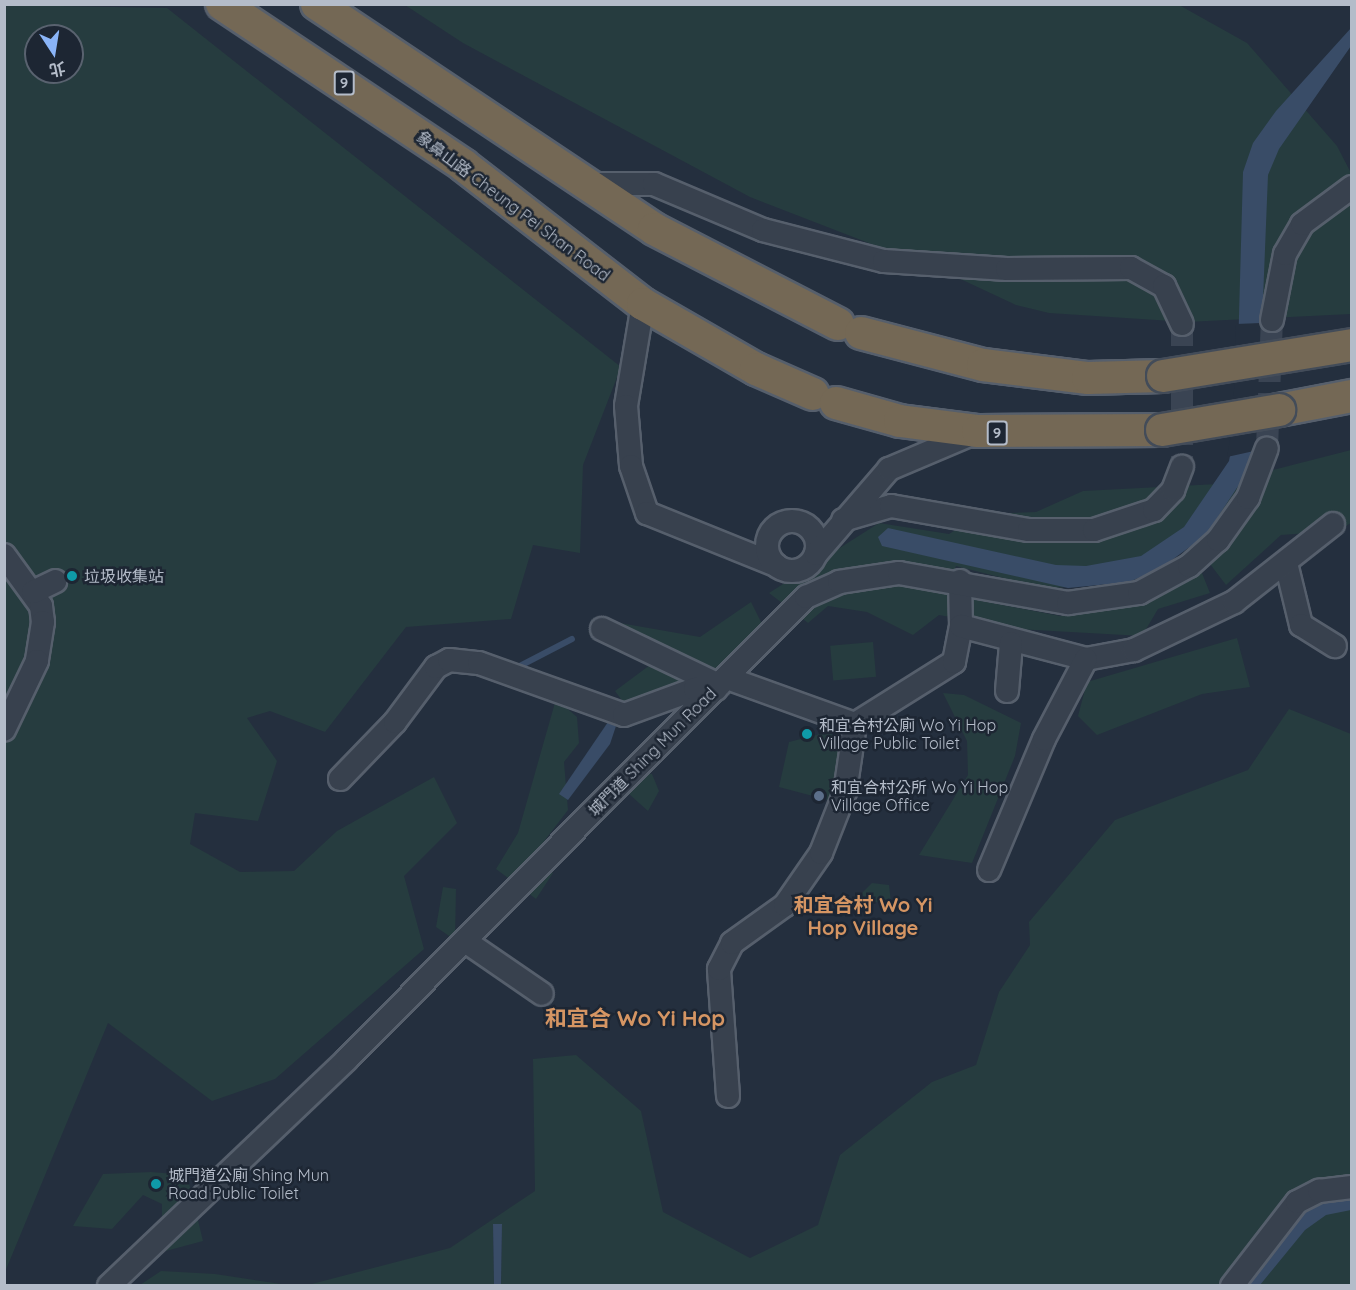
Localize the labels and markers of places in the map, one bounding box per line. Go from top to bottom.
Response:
place label: 垃圾收集站 [84,566,164,586]
marker: 垃圾收集站 [65,569,79,583]
place label: 和宜合村公廁 Wo Yi Hop Village Public Toilet [819,715,996,753]
marker: 和宜合村公廁 Wo Yi Hop Village Public Toilet [800,727,814,741]
place label: 和宜合村公所 Wo Yi Hop Village Office [831,777,1008,815]
marker: 和宜合村公所 Wo Yi Hop Village Office [812,789,826,803]
place label: 城門道公廁 Shing Mun Road Public Toilet [168,1165,329,1203]
marker: 城門道公廁 Shing Mun Road Public Toilet [149,1177,163,1191]

